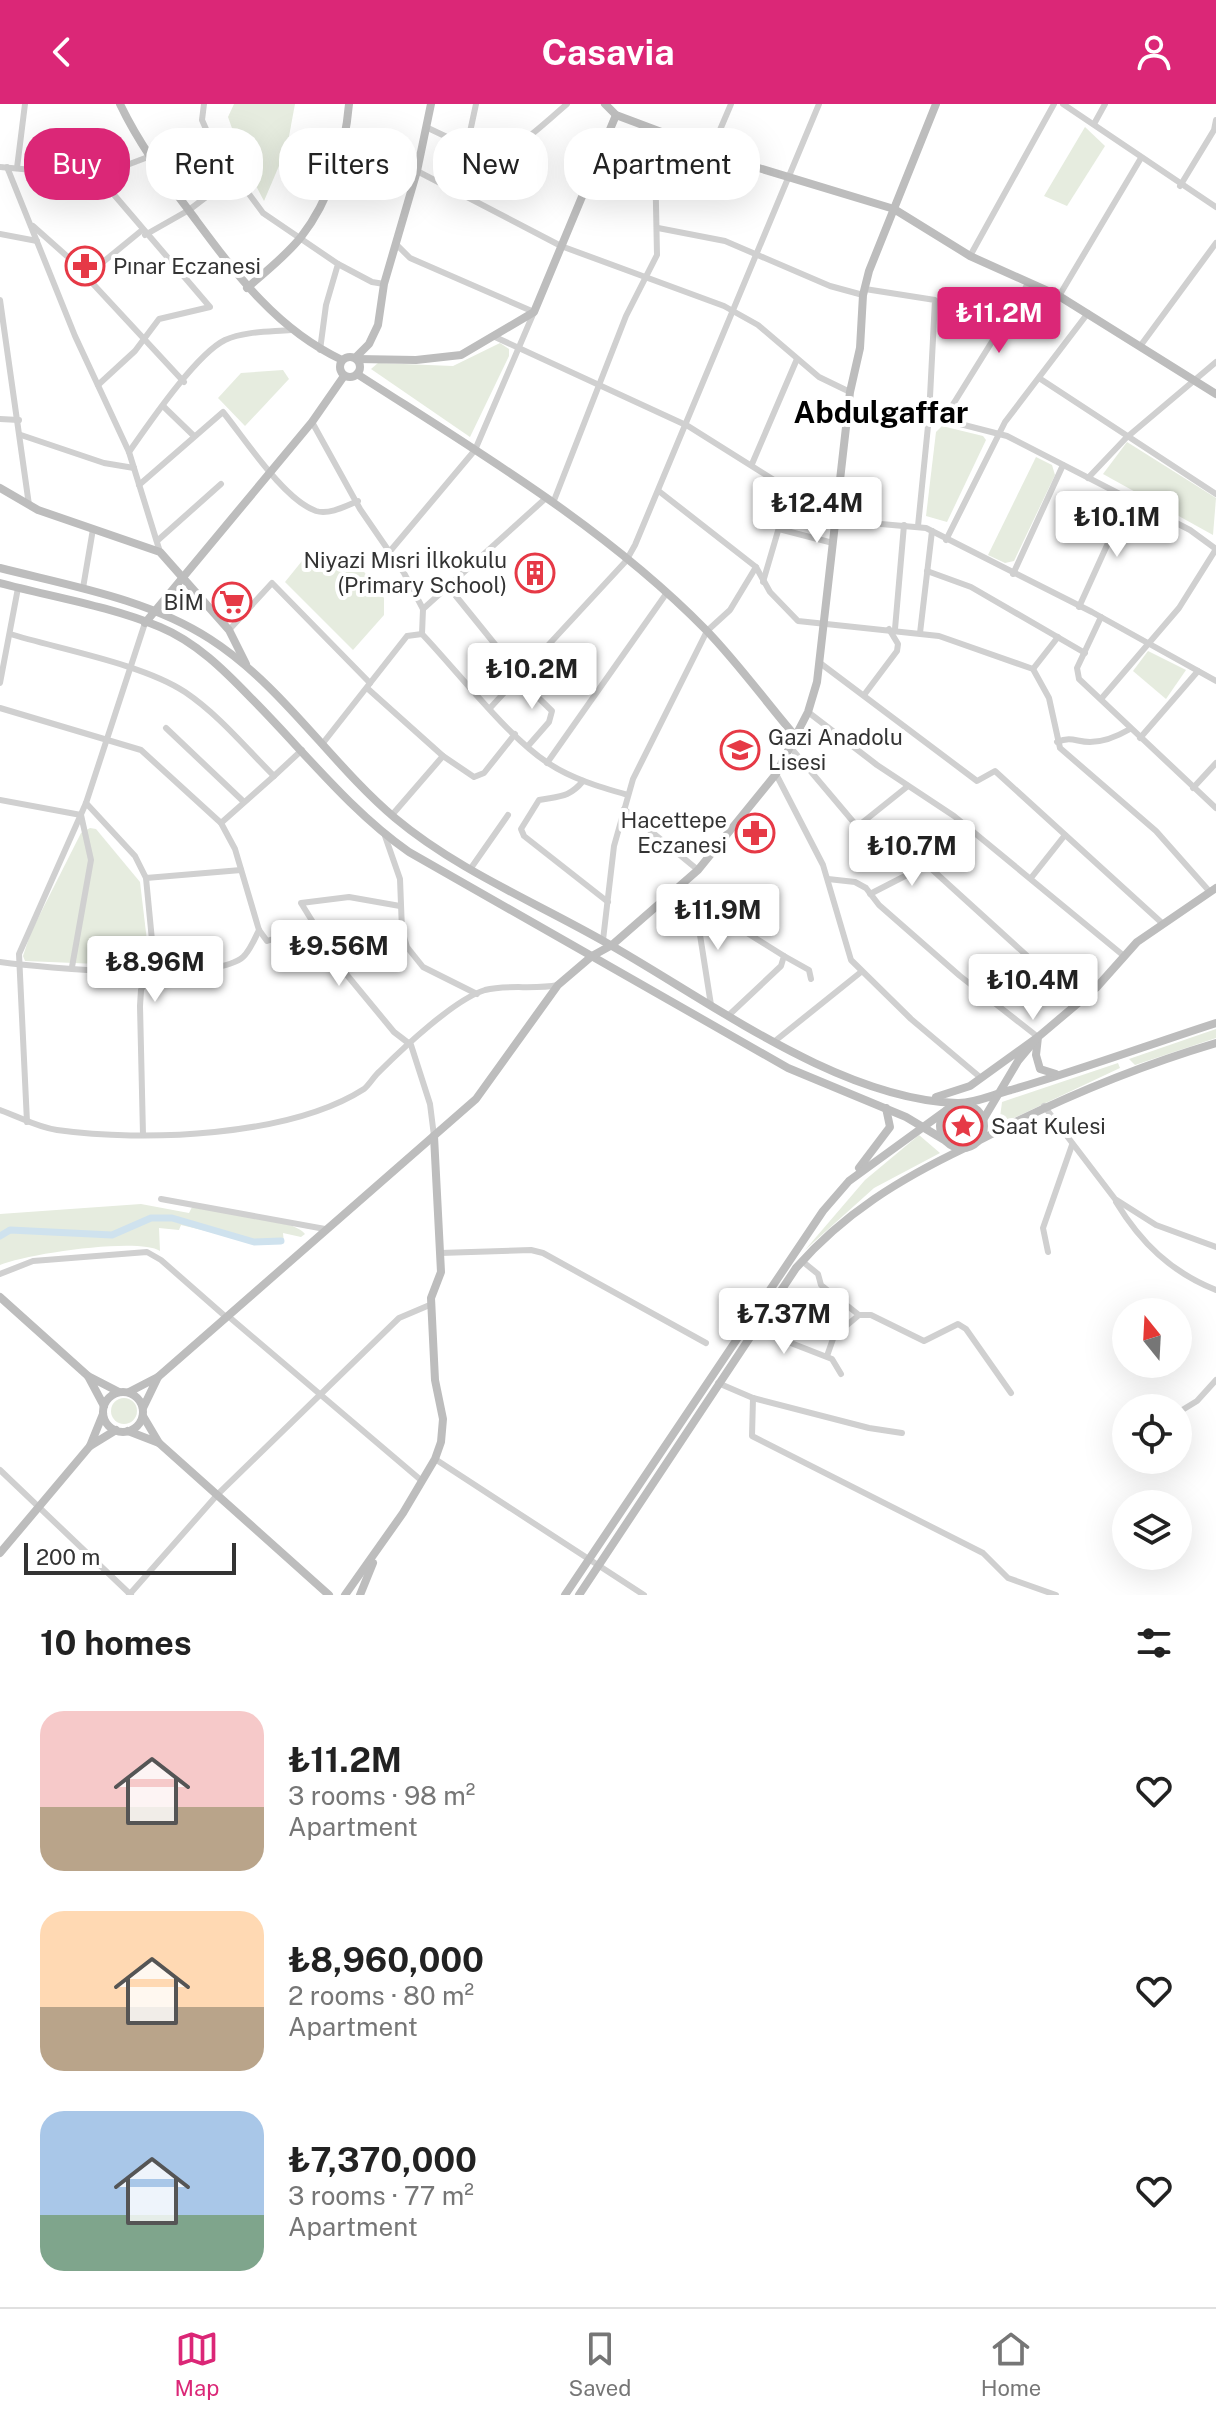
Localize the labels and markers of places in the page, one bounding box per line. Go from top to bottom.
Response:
pharmacy icon: Pınar Eczanesi [64,245,106,287]
place label: Pınar Eczanesi [113,253,261,279]
pin: ₺11.2M [934,287,1064,355]
pin: ₺12.4M [752,477,882,545]
pin: ₺10.1M [1052,491,1182,559]
place label: Niyazi Mısri İlkokulu (Primary School) [303,546,507,598]
building icon: Niyazi Mısri İlkokulu (Primary School) [514,552,556,594]
supermarket icon: BİM [211,581,253,623]
place label: BİM [163,588,204,615]
pin: ₺10.2M [467,643,597,711]
place label: Gazi Anadolu Lisesi [768,724,903,775]
school or university icon: Gazi Anadolu Lisesi [719,729,761,771]
place label: Hacettepe Eczanesi [620,807,727,858]
pharmacy icon: Hacettepe Eczanesi [734,812,776,854]
pin: ₺10.7M [847,820,977,888]
pin: ₺11.9M [653,884,783,952]
pin: ₺9.56M [274,920,404,988]
pin: ₺8.96M [90,936,220,1004]
pin: ₺10.4M [968,954,1098,1022]
place icon: Saat Kulesi [942,1105,984,1147]
place label: Saat Kulesi [991,1113,1106,1139]
pin: ₺7.37M [719,1288,849,1356]

